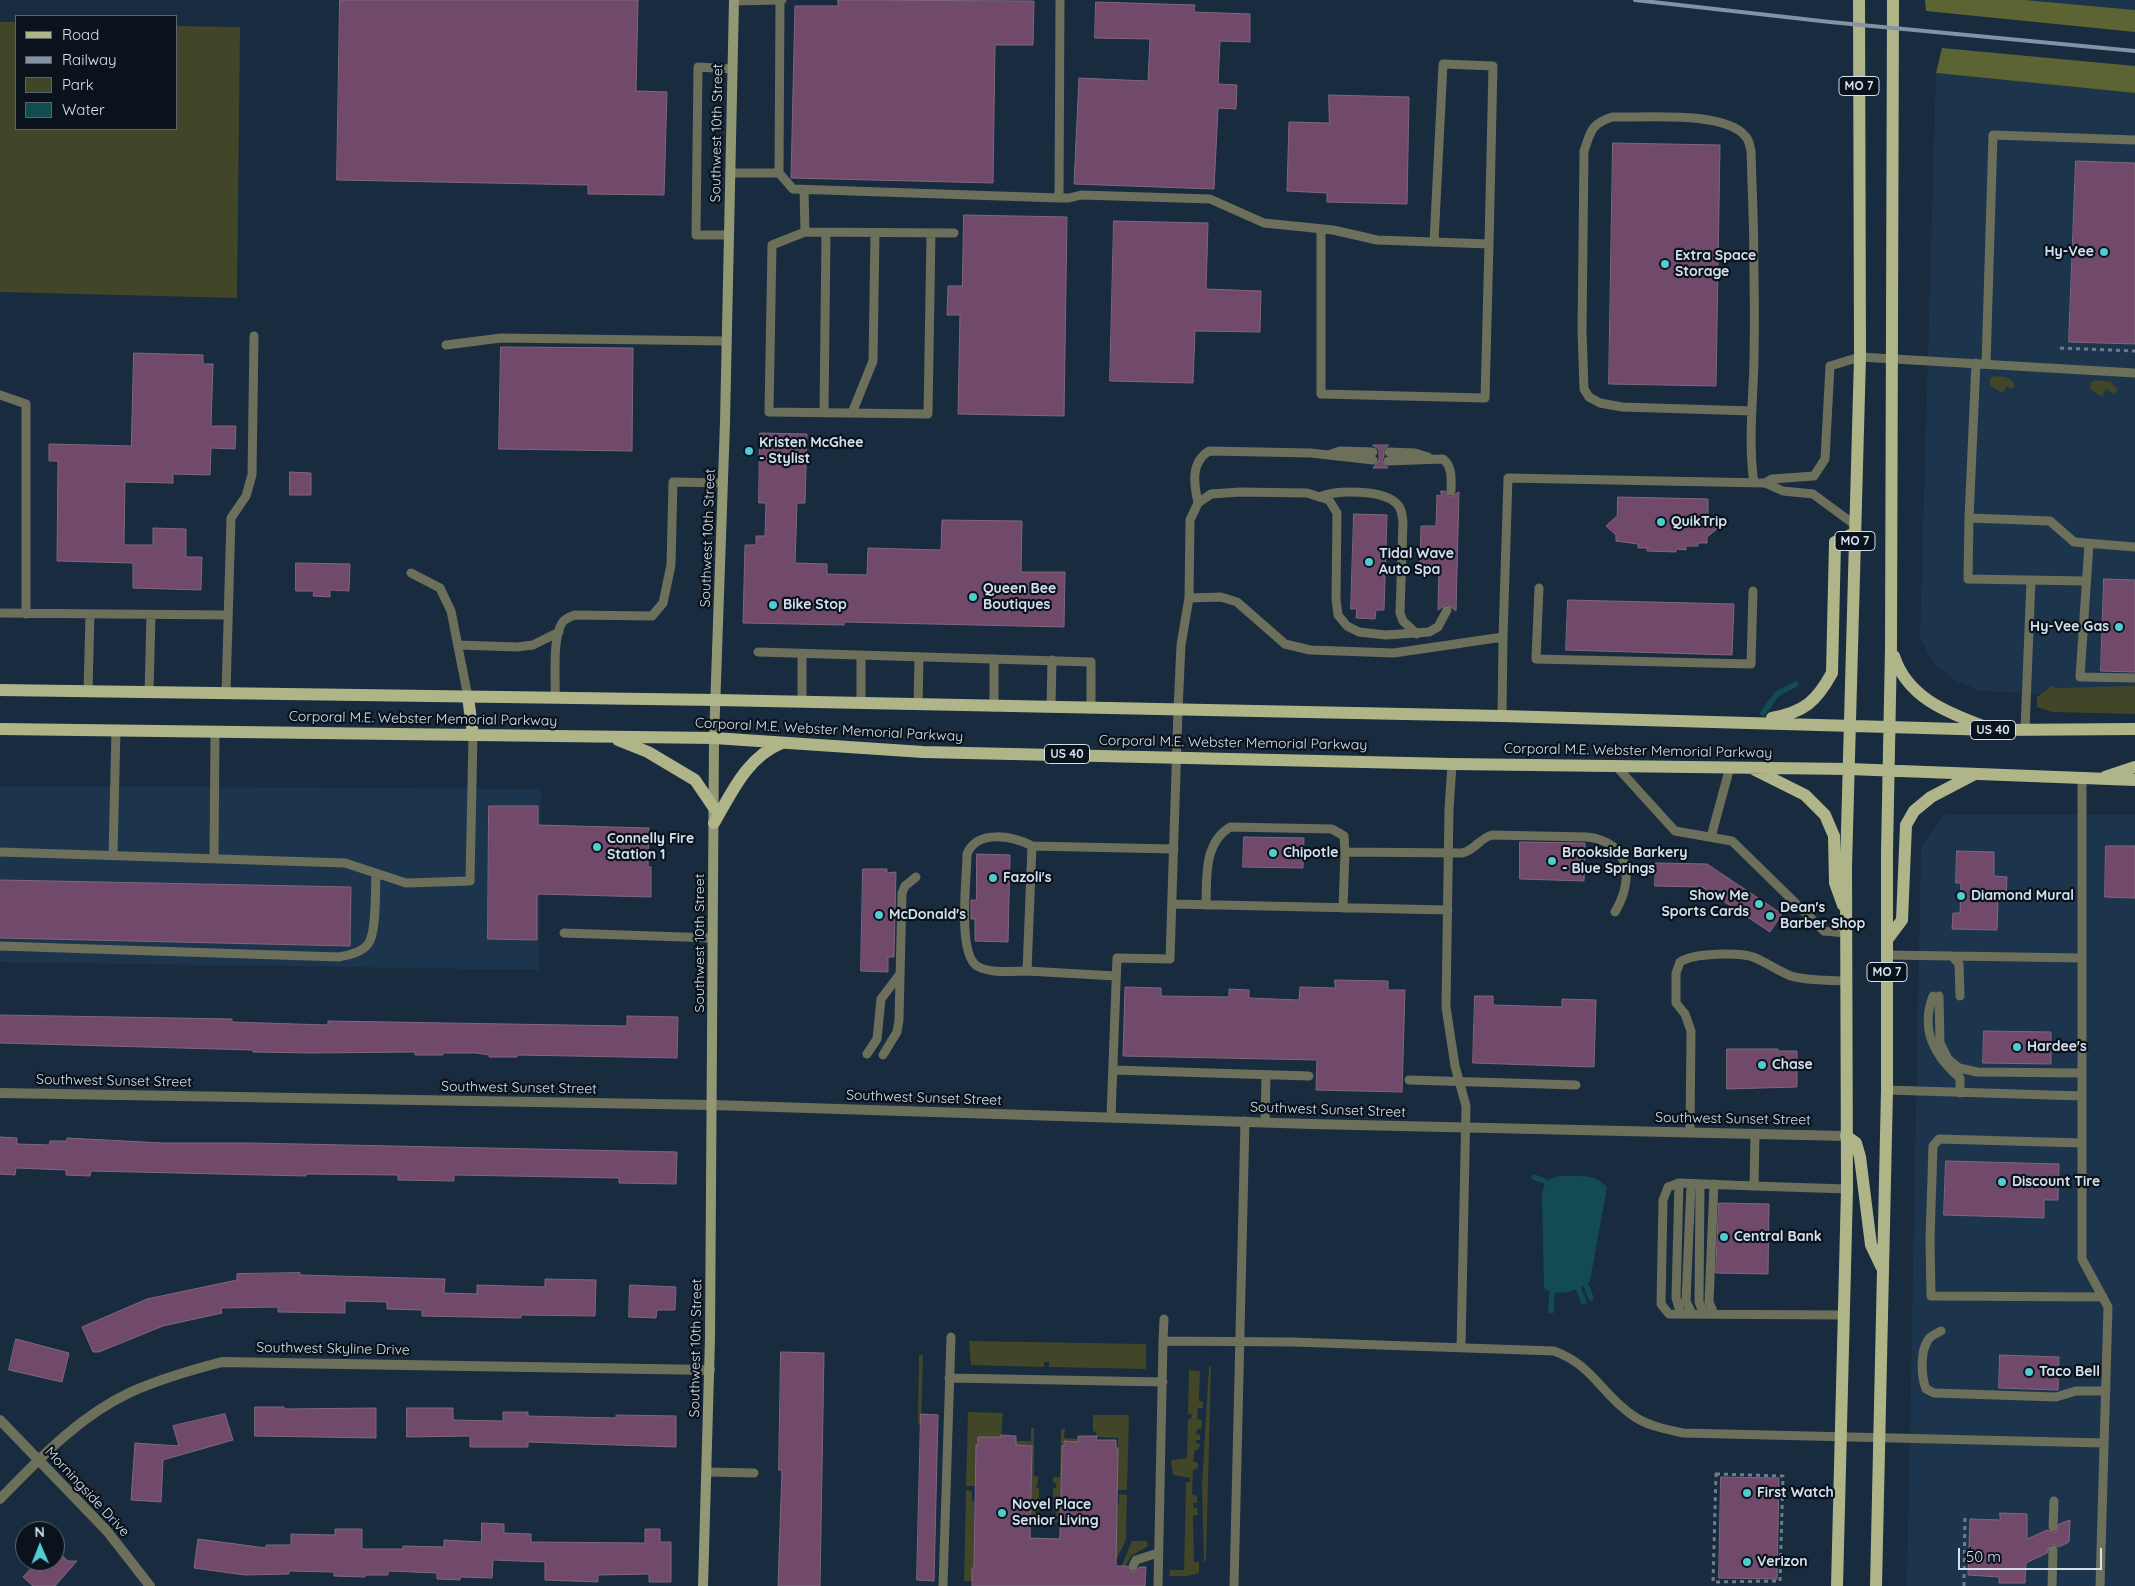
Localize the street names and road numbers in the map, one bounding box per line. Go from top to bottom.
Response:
street label: Southwest 10th Street [707,63,727,203]
road number: MO 7 [1839,76,1879,95]
street label: Southwest 10th Street [697,468,719,608]
road number: MO 7 [1835,532,1875,550]
street label: Corporal M.E. Webster Memorial Parkway [289,708,557,730]
street label: Corporal M.E. Webster Memorial Parkway [695,715,963,745]
road number: US 40 [1970,720,2016,740]
street label: Corporal M.E. Webster Memorial Parkway [1099,732,1367,754]
street label: Corporal M.E. Webster Memorial Parkway [1504,740,1772,762]
road number: US 40 [1044,744,1090,764]
street label: Southwest 10th Street [692,874,708,1012]
road number: MO 7 [1867,962,1907,982]
street label: Southwest Sunset Street [36,1071,192,1091]
street label: Southwest Sunset Street [441,1078,597,1098]
street label: Southwest Sunset Street [846,1087,1002,1109]
street label: Southwest Sunset Street [1250,1099,1406,1121]
street label: Southwest Sunset Street [1655,1109,1811,1129]
street label: Southwest 10th Street [686,1278,706,1418]
street label: Southwest Skyline Drive [256,1339,410,1359]
street label: Morningside Drive [41,1444,133,1540]

